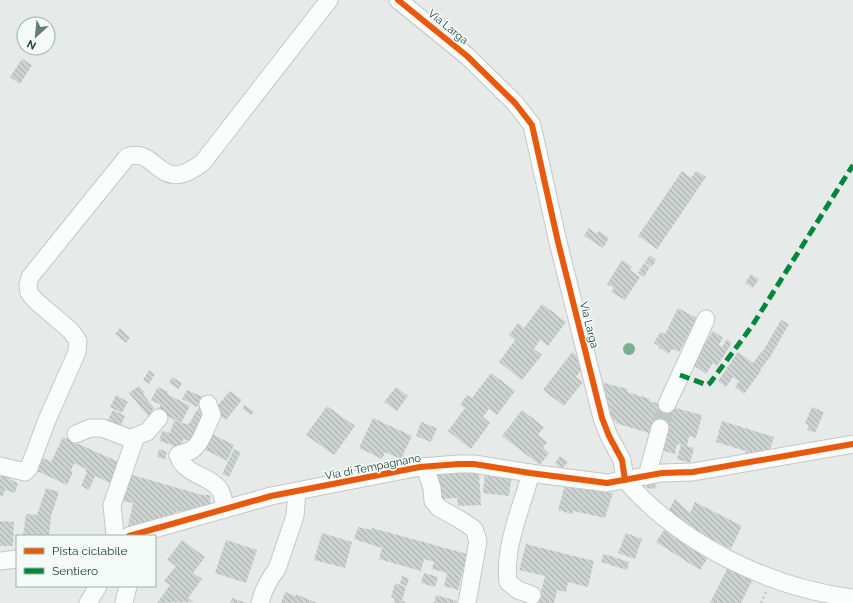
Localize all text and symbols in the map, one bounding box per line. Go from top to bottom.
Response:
street label: Via Larga [425,7,471,47]
north arrow [16,16,56,56]
text: N [25,37,38,52]
street label: Via Larga [577,300,601,350]
street label: Via di Tempagnano [324,451,422,483]
legend [16,535,156,587]
text: Pista ciclabile [52,544,127,558]
text: Sentiero [52,564,98,578]

